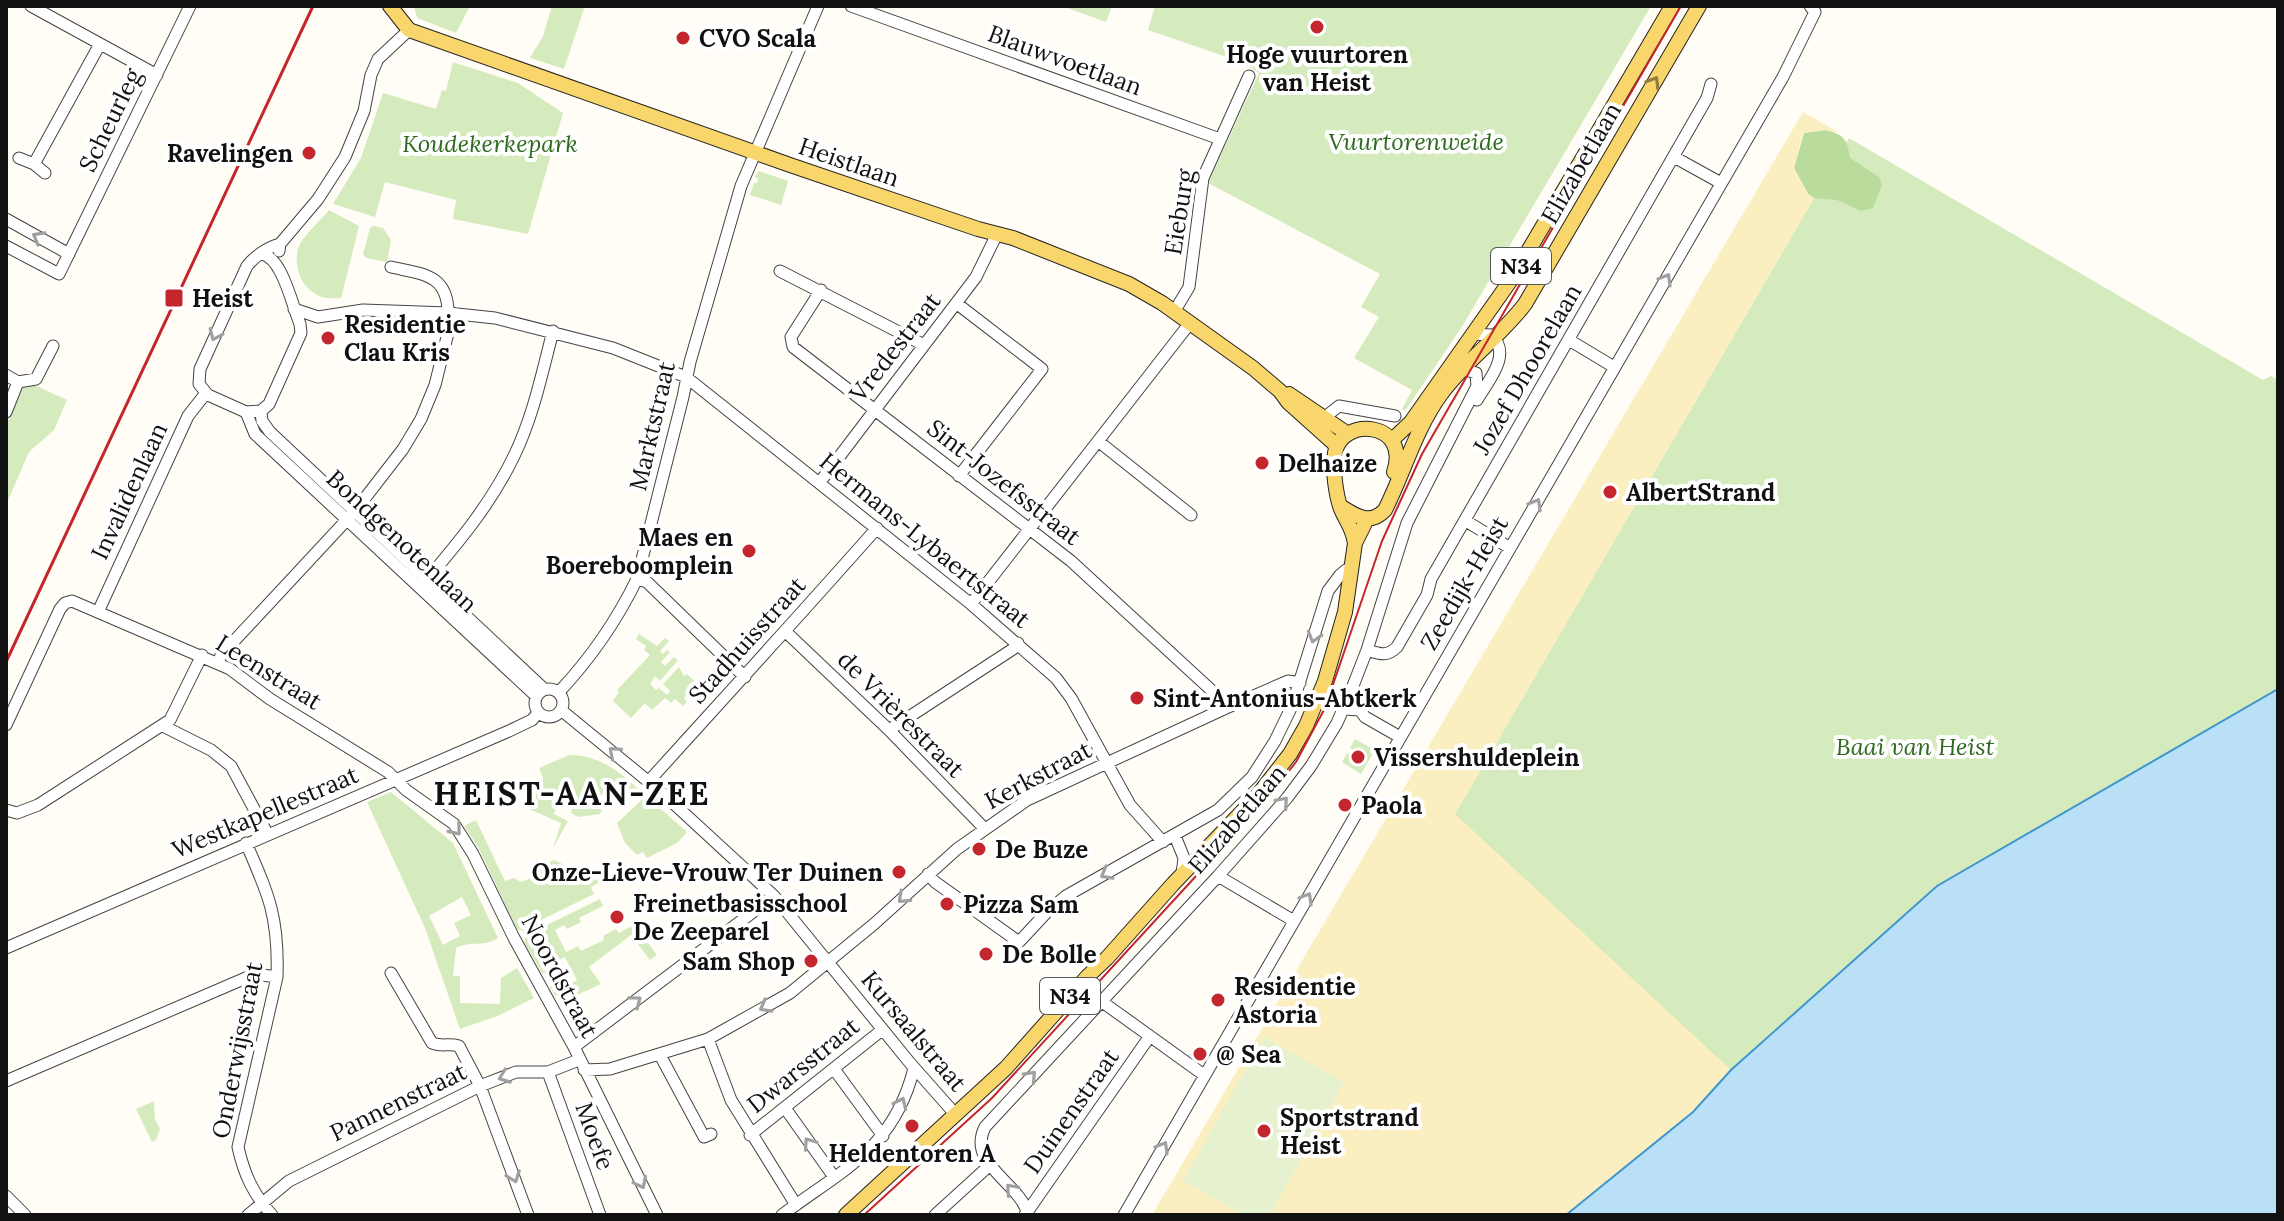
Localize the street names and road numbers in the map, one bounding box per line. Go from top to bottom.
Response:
street label: Blauwvoetlaan [984,18,1146,102]
street label: Scheurleg [72,63,149,177]
street label: Elizabetlaan [1534,97,1628,229]
street label: Heistlaan [795,130,903,194]
street label: Eieburg [1157,166,1201,257]
road number: N34 [1491,248,1551,284]
street label: Jozef Dhoorelaan [1465,278,1588,461]
street label: Vredestraat [842,286,948,409]
street label: Marktstraat [622,358,682,494]
street label: Sint-Jozefsstraat [921,412,1088,552]
street label: Invalidenlaan [84,418,174,564]
street label: Hermans-Lybaertstraat [813,446,1037,635]
street label: Bondgenotenlaan [320,463,484,619]
street label: Zeedijk-Heist [1413,510,1515,656]
street label: Stadhuisstraat [682,569,813,710]
street label: Leenstraat [210,627,328,717]
street label: de Vrièrestraat [831,644,971,784]
street label: Kerkstraat [979,734,1097,816]
street label: Westkapellestraat [167,758,364,865]
street label: Elizabetlaan [1181,758,1293,880]
street label: Noordstraat [515,909,606,1044]
street label: Onderwijsstraat [205,958,269,1141]
street label: Kursaalstraat [855,964,974,1098]
road number: N34 [1040,978,1100,1014]
street label: Dwarsstraat [741,1010,866,1120]
street label: Duinenstraat [1017,1042,1126,1180]
street label: Pannenstraat [325,1055,472,1148]
street label: Moefe [568,1098,622,1174]

